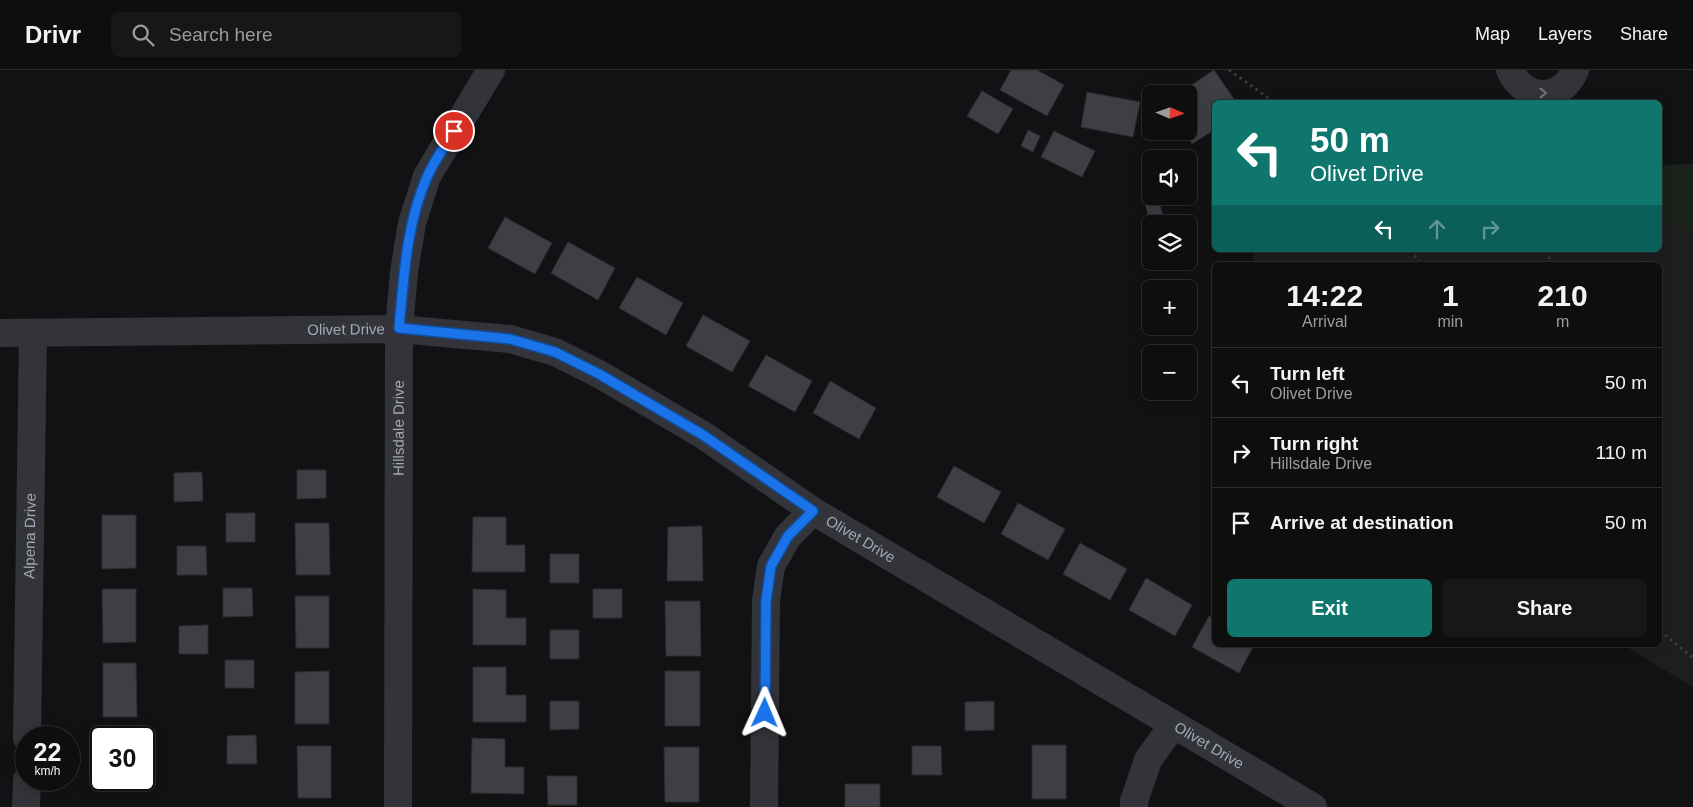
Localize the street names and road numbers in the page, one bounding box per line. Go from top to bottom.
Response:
street label: Olivet Drive [307,320,385,338]
street label: Hillsdale Drive [390,380,407,476]
street label: Alpena Drive [20,493,39,579]
street label: Olivet Drive [823,512,898,566]
street label: Olivet Drive [1172,718,1247,772]

